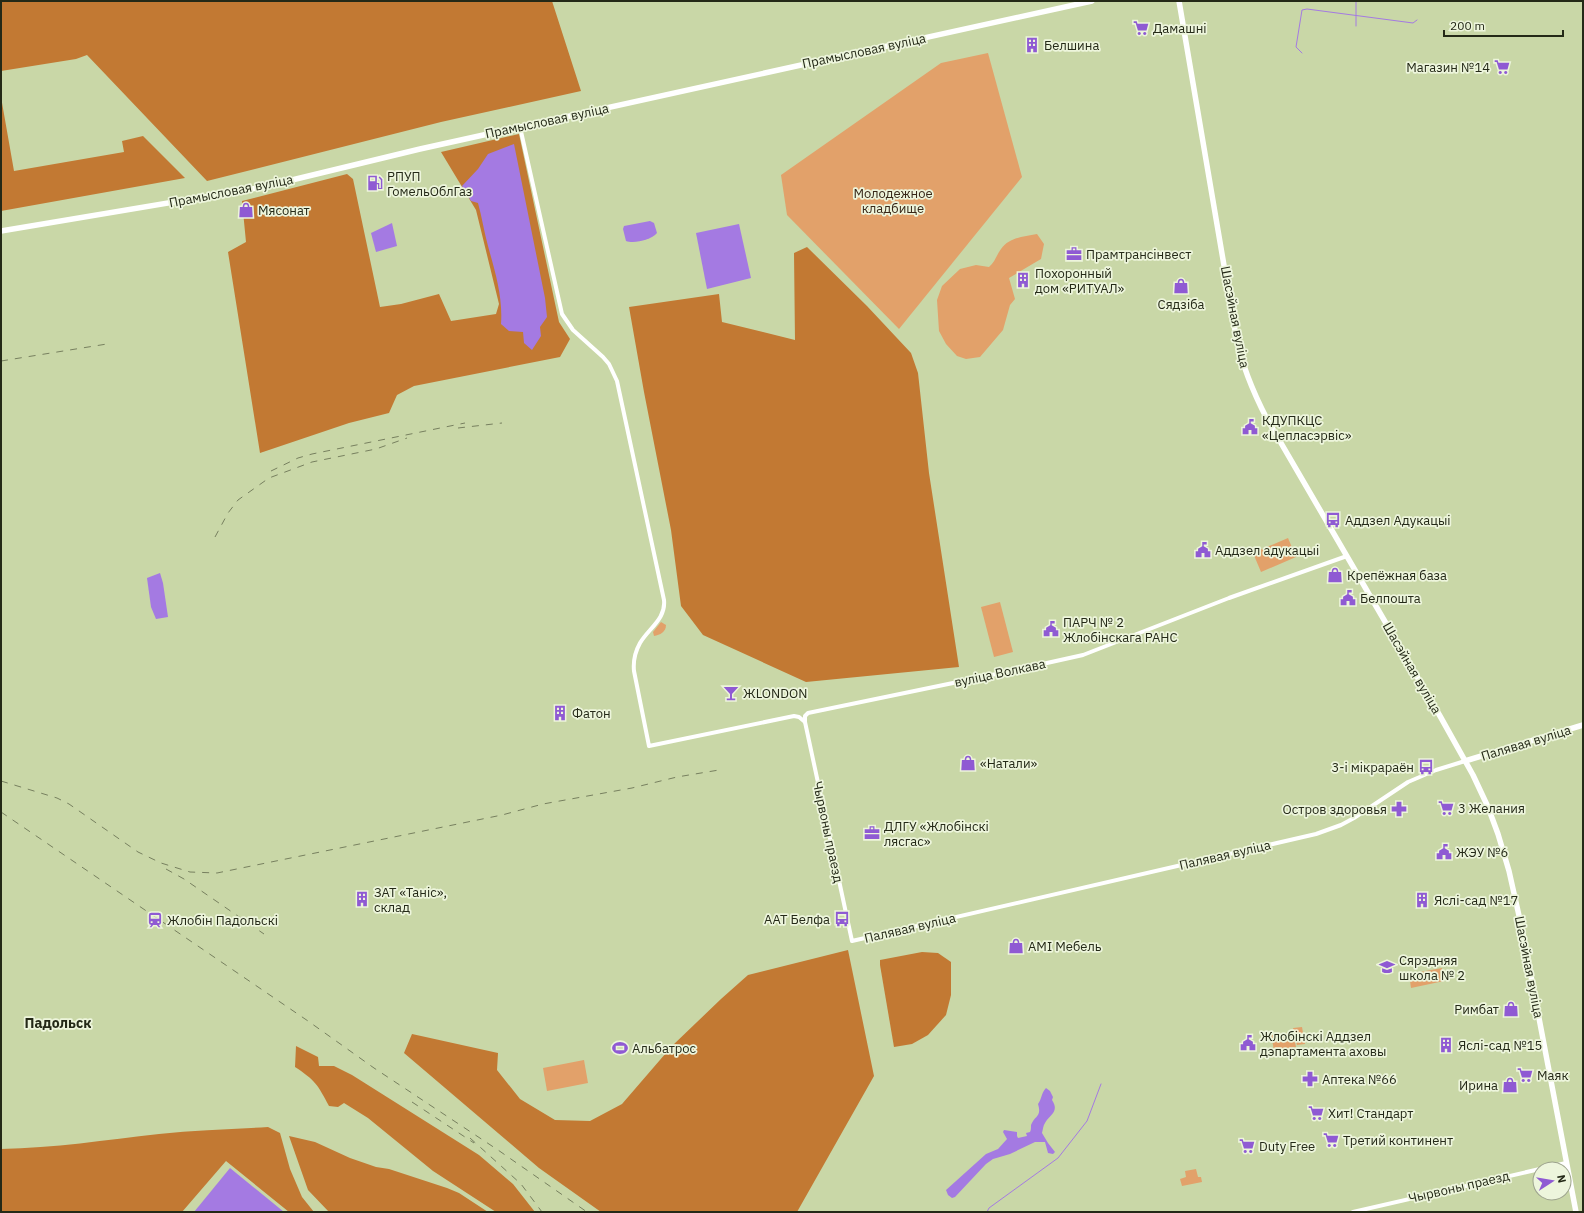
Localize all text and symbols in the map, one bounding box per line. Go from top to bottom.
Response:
scale bar [1444,12,1563,38]
text: 200 m [1450,18,1485,33]
supermarket icon: Дамашні [1132,19,1150,37]
place label: Дамашні [1153,20,1207,37]
street label: Прамысловая вуліца [801,30,927,72]
building icon: Белшина [1023,36,1041,54]
place label: Белшина [1044,37,1099,54]
supermarket icon: Магазин №14 [1493,58,1511,76]
place label: Магазин №14 [1406,59,1490,76]
street label: Прамысловая вуліца [484,100,610,142]
place label: РПУП ГомельОблГаз [387,168,472,200]
street label: Прамысловая вуліца [168,171,295,211]
fuel station icon: РПУП ГомельОблГаз [366,174,384,192]
park label: Молодежное кладбище [853,185,933,217]
shop icon: Мясонат [237,201,255,219]
place label: Мясонат [258,202,310,219]
office icon: Прамтрансінвест [1065,245,1083,263]
place label: Прамтрансінвест [1086,246,1191,263]
place label: Похоронный дом «РИТУАЛ» [1035,265,1125,297]
street label: Шасэйная вуліца [1217,265,1253,370]
building icon: Похоронный дом «РИТУАЛ» [1014,271,1032,289]
shop icon: Сядзіба [1172,277,1190,295]
place label: Сядзіба [1158,296,1204,313]
place label: КДУПКЦС «Цепласэрвіс» [1262,412,1352,444]
public building icon: КДУПКЦС «Цепласэрвіс» [1241,418,1259,436]
bus stop icon: Аддзел Адукацыі [1324,511,1342,529]
place label: Аддзел Адукацыі [1345,512,1451,529]
public building icon: Аддзел адукацыі [1194,541,1212,559]
place label: Аддзел адукацыі [1215,542,1319,559]
shop icon: Крепёжная база [1326,566,1344,584]
place label: Крепёжная база [1347,567,1447,584]
public building icon: Белпошта [1339,589,1357,607]
place label: Белпошта [1360,590,1421,607]
place label: ПАРЧ № 2 Жлобінскага РАНС [1063,614,1178,646]
street label: Шасэйная вуліца [1379,619,1445,717]
public building icon: ПАРЧ № 2 Жлобінскага РАНС [1042,620,1060,638]
street label: вуліца Волкава [953,655,1047,691]
bar icon: ЖLONDON [722,684,740,702]
place label: ЖLONDON [743,685,807,702]
building icon: Фатон [551,704,569,722]
place label: Фатон [572,705,611,722]
street label: Палявая вуліца [1479,721,1573,765]
shop icon: «Натали» [959,754,977,772]
place label: «Натали» [980,755,1038,772]
bus stop icon: 3-і мікрараён [1417,758,1435,776]
place label: 3-і мікрараён [1332,759,1414,776]
street label: Чырвоны праезд [809,780,847,885]
supermarket icon: 3 Желания [1437,799,1455,817]
pharmacy icon: Остров здоровья [1390,800,1408,818]
place label: 3 Желания [1458,800,1525,817]
place label: Остров здоровья [1283,801,1387,818]
place label: ДЛГУ «Жлобінскі лясгас» [884,818,989,850]
office icon: ДЛГУ «Жлобінскі лясгас» [863,824,881,842]
street label: Палявая вуліца [1178,836,1272,874]
public building icon: ЖЭУ №6 [1435,843,1453,861]
place label: ЖЭУ №6 [1456,844,1508,861]
place label: ЗАТ «Таніс», склад [374,884,447,916]
building icon: ЗАТ «Таніс», склад [353,890,371,908]
building icon: Яслі-сад №17 [1413,891,1431,909]
place label: Яслі-сад №17 [1434,892,1518,909]
street label: Палявая вуліца [863,909,957,947]
bus stop icon: ААТ Белфа [833,910,851,928]
station icon: Жлобін Падольскі [146,911,164,929]
place label: ААТ Белфа [764,911,830,928]
place label: Жлобін Падольскі [167,912,278,929]
street label: Шасэйная вуліца [1511,915,1547,1020]
shop icon: AMI Мебель [1007,937,1025,955]
place label: AMI Мебель [1028,938,1102,955]
place label: Сярэдняя школа № 2 [1399,952,1465,984]
school or university icon: Сярэдняя школа № 2 [1378,958,1396,976]
shop icon: Римбат [1502,1000,1520,1018]
place label: Римбат [1454,1001,1499,1018]
district label: Падольск [25,1014,91,1032]
place label: Жлобінскі Аддзел дэпартамента аховы [1260,1028,1386,1060]
public building icon: Жлобінскі Аддзел дэпартамента аховы [1239,1034,1257,1052]
building icon: Яслі-сад №15 [1437,1036,1455,1054]
place label: Яслі-сад №15 [1458,1037,1542,1054]
sports icon: Альбатрос [611,1039,629,1057]
place label: Альбатрос [632,1040,697,1057]
supermarket icon: Маяк [1516,1066,1534,1084]
place label: Маяк [1537,1067,1569,1084]
pharmacy icon: Аптека №66 [1301,1070,1319,1088]
place label: Аптека №66 [1322,1071,1397,1088]
shop icon: Ирина [1501,1076,1519,1094]
place label: Ирина [1459,1077,1498,1094]
supermarket icon: Хит! Стандарт [1307,1104,1325,1122]
place label: Хит! Стандарт [1328,1105,1413,1122]
supermarket icon: Третий континент [1322,1131,1340,1149]
place label: Третий континент [1343,1132,1453,1149]
supermarket icon: Duty Free [1238,1137,1256,1155]
place label: Duty Free [1259,1138,1315,1155]
north arrow [1532,1161,1572,1201]
street label: Чырвоны праезд [1407,1167,1511,1207]
text: N [1554,1174,1569,1184]

